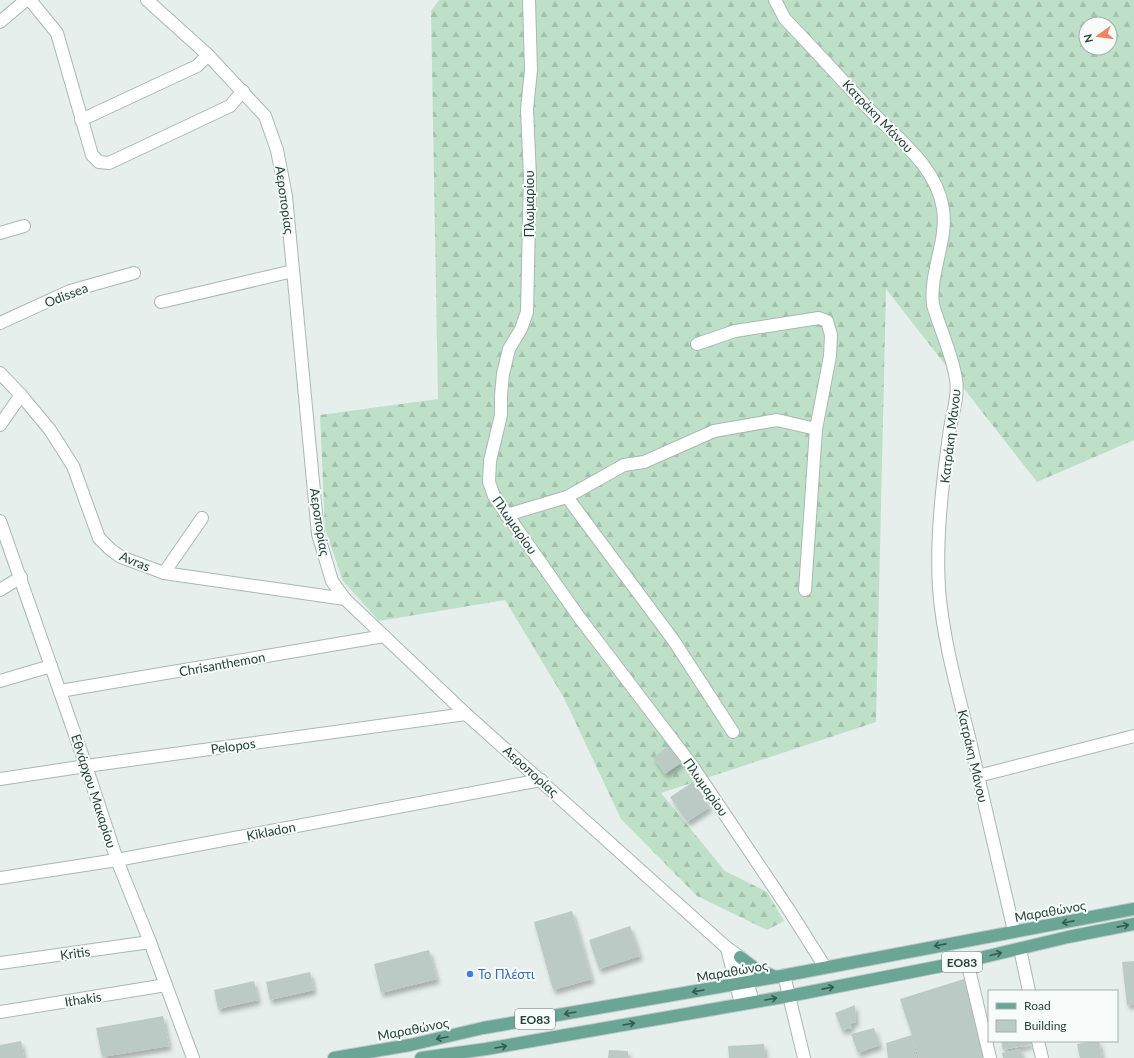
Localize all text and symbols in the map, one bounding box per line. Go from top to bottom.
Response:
north arrow [1078,16,1118,56]
text: N [1080,33,1095,44]
street label: Κατράκη Μάνου [839,76,917,156]
street label: Αεροπορίας [272,165,298,235]
street label: Πλωμαρίου [521,170,537,238]
street label: Odissea [42,279,90,311]
street label: Κατράκη Μάνου [936,388,964,484]
street label: Αεροπορίας [307,487,333,557]
street label: Πλωμαρίου [489,493,541,557]
street label: Avras [117,547,153,575]
street label: Chrisanthemon [178,649,266,679]
street label: Κατράκη Μάνου [955,708,991,804]
street label: Εθνάρχου Μακαρίου [68,732,120,850]
street label: Pelopos [210,735,257,757]
street label: Αεροπορίας [500,742,562,800]
street label: Πλωμαρίου [680,755,732,819]
street label: Kikladon [245,818,297,844]
street label: Μαραθώνος [1013,897,1087,925]
one-way arrow [1062,918,1075,926]
one-way arrow [1116,922,1129,930]
one-way arrow [934,941,947,949]
street label: Kritis [59,943,91,963]
one-way arrow [989,950,1002,958]
road number: ΕΟ83 [942,952,982,972]
street label: Μαραθώνος [695,957,769,985]
place label: Το Πλέστι [478,966,535,982]
marker: Το Πλέστι [465,969,475,979]
one-way arrow [821,984,834,992]
one-way arrow [692,987,705,995]
street label: Ithakis [63,988,103,1010]
legend [988,990,1118,1042]
one-way arrow [764,995,777,1003]
text: Road [1024,998,1051,1013]
road number: ΕΟ83 [515,1009,555,1029]
one-way arrow [564,1009,577,1017]
street label: Μαραθώνος [376,1014,450,1044]
text: Building [1024,1018,1067,1033]
one-way arrow [623,1020,636,1028]
one-way arrow [436,1034,449,1042]
one-way arrow [495,1043,508,1051]

